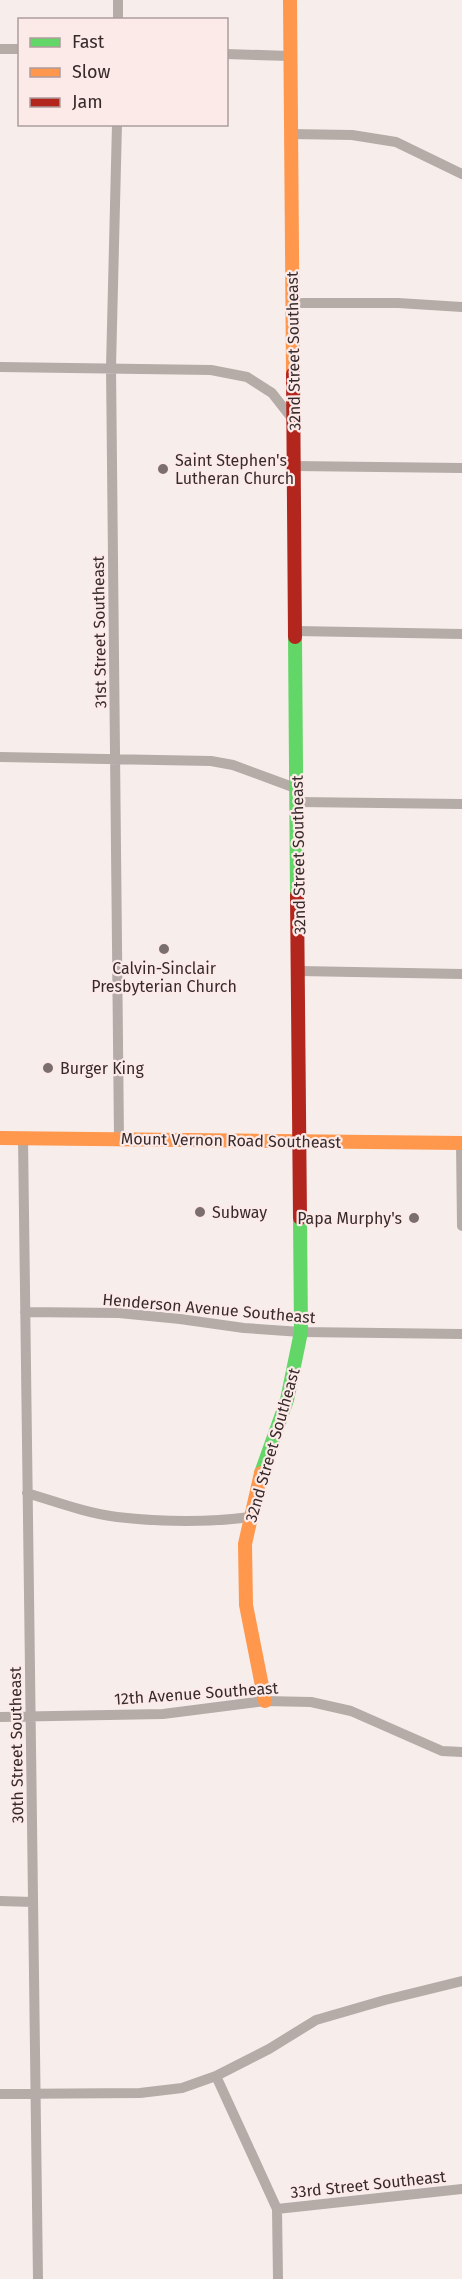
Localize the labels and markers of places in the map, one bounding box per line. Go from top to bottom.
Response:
place label: Saint Stephen's Lutheran Church [175,451,294,488]
marker: Saint Stephen's Lutheran Church [156,462,170,476]
marker: Calvin-Sinclair Presbyterian Church [157,942,171,956]
place label: Calvin-Sinclair Presbyterian Church [91,959,237,996]
place label: Burger King [60,1059,144,1078]
marker: Burger King [41,1061,55,1075]
place label: Subway [212,1203,267,1222]
marker: Subway [193,1205,207,1219]
place label: Papa Murphy's [297,1209,402,1228]
marker: Papa Murphy's [407,1211,421,1225]

